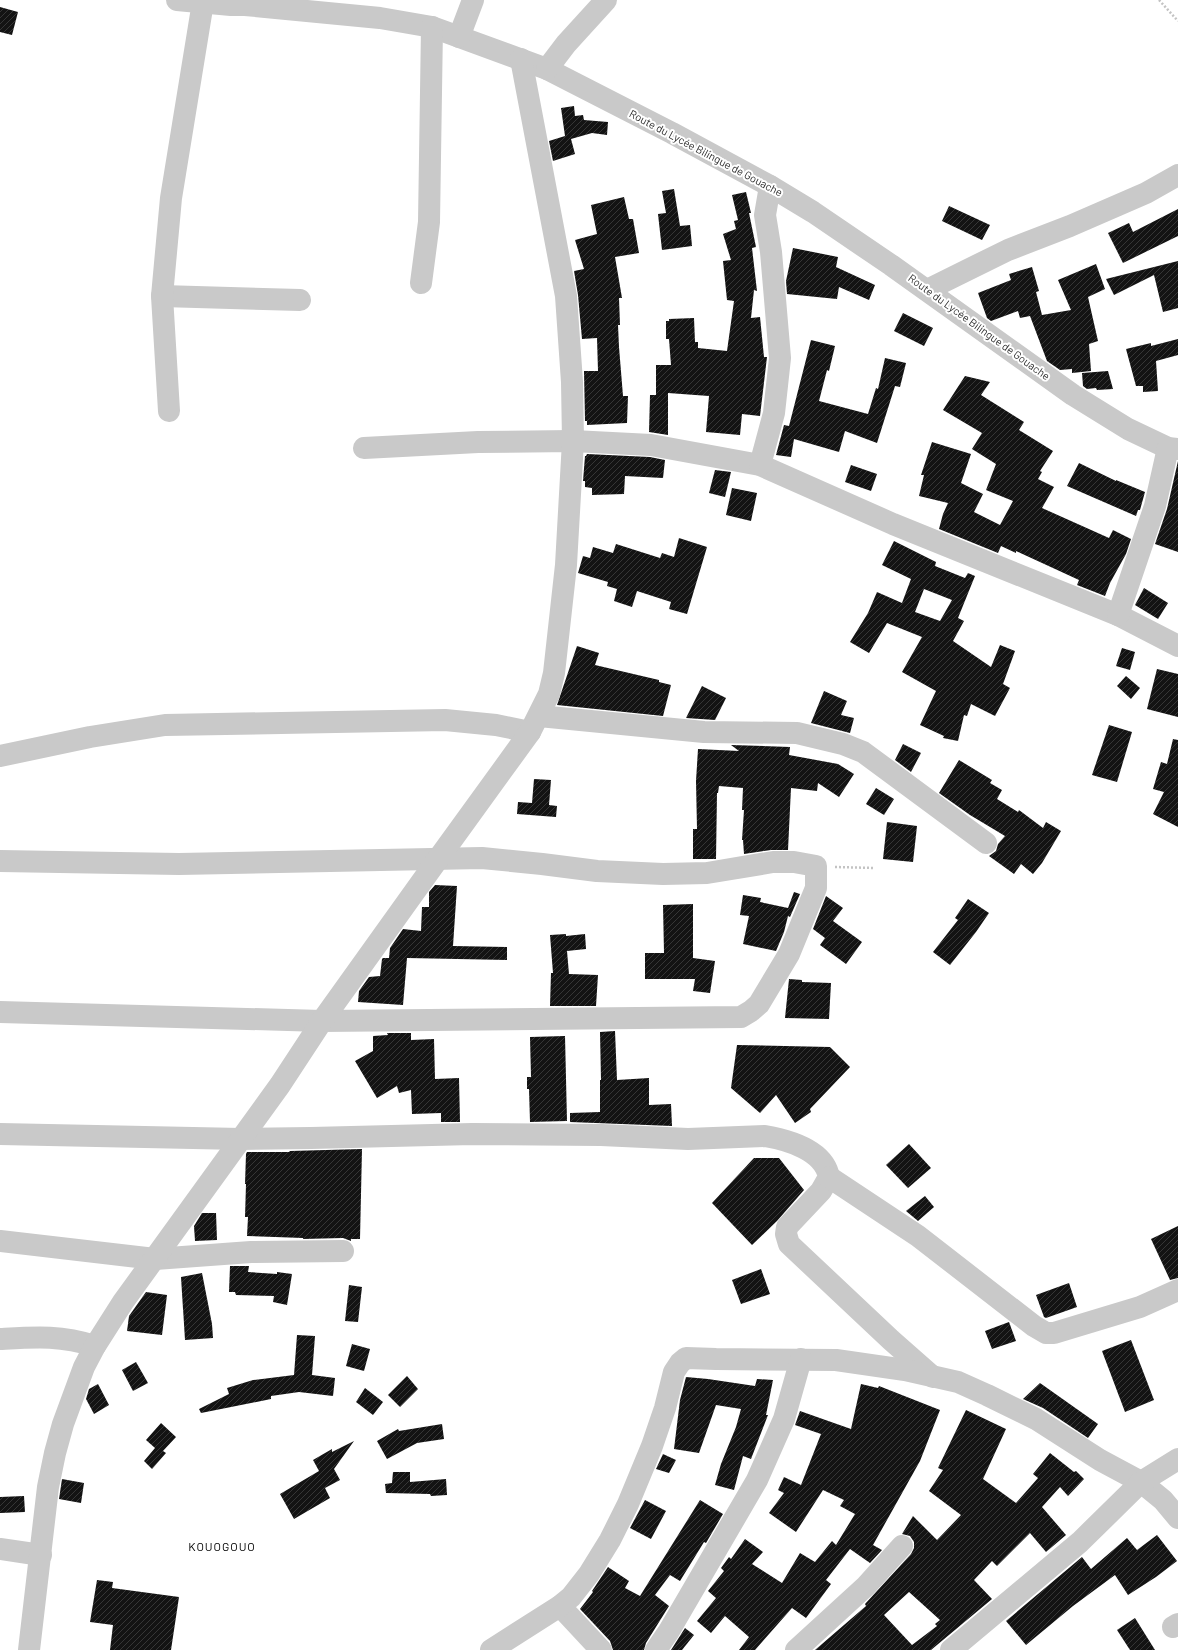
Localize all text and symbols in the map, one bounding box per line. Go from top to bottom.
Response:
street label: Route du Lycée Bilingue de Gouache [627,106,785,199]
street label: Route du Lycée Bilingue de Gouache [906,271,1053,382]
district label: KOUOGOUO [188,1539,256,1553]

